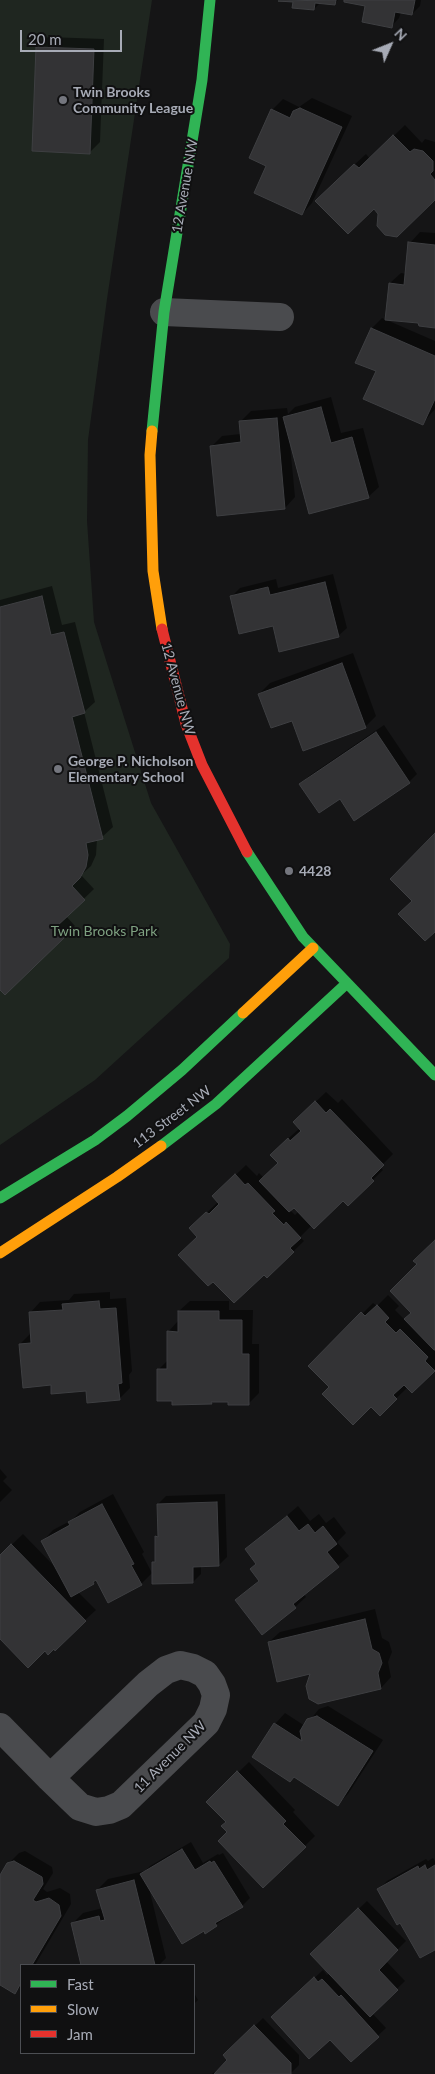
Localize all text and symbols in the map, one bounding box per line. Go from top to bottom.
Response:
scale bar [22,20,125,52]
north arrow [365,20,415,70]
text: N [391,24,411,44]
text: 20 m [28,30,62,48]
place label: Twin Brooks Community League [73,84,193,116]
marker: Twin Brooks Community League [57,94,69,106]
street label: 12 Avenue NW [168,138,202,234]
street label: 12 Avenue NW [158,641,198,737]
place label: George P. Nicholson Elementary School [68,753,193,786]
marker: George P. Nicholson Elementary School [52,763,64,775]
place label: 4428 [299,863,331,879]
marker: 4428 [283,865,295,877]
park label: Twin Brooks Park [51,923,157,939]
street label: 113 Street NW [130,1082,214,1152]
street label: 11 Avenue NW [130,1717,210,1797]
legend [20,1964,195,2054]
text: Fast [67,1975,94,1993]
text: Slow [67,2000,99,2018]
text: Jam [67,2025,93,2043]

